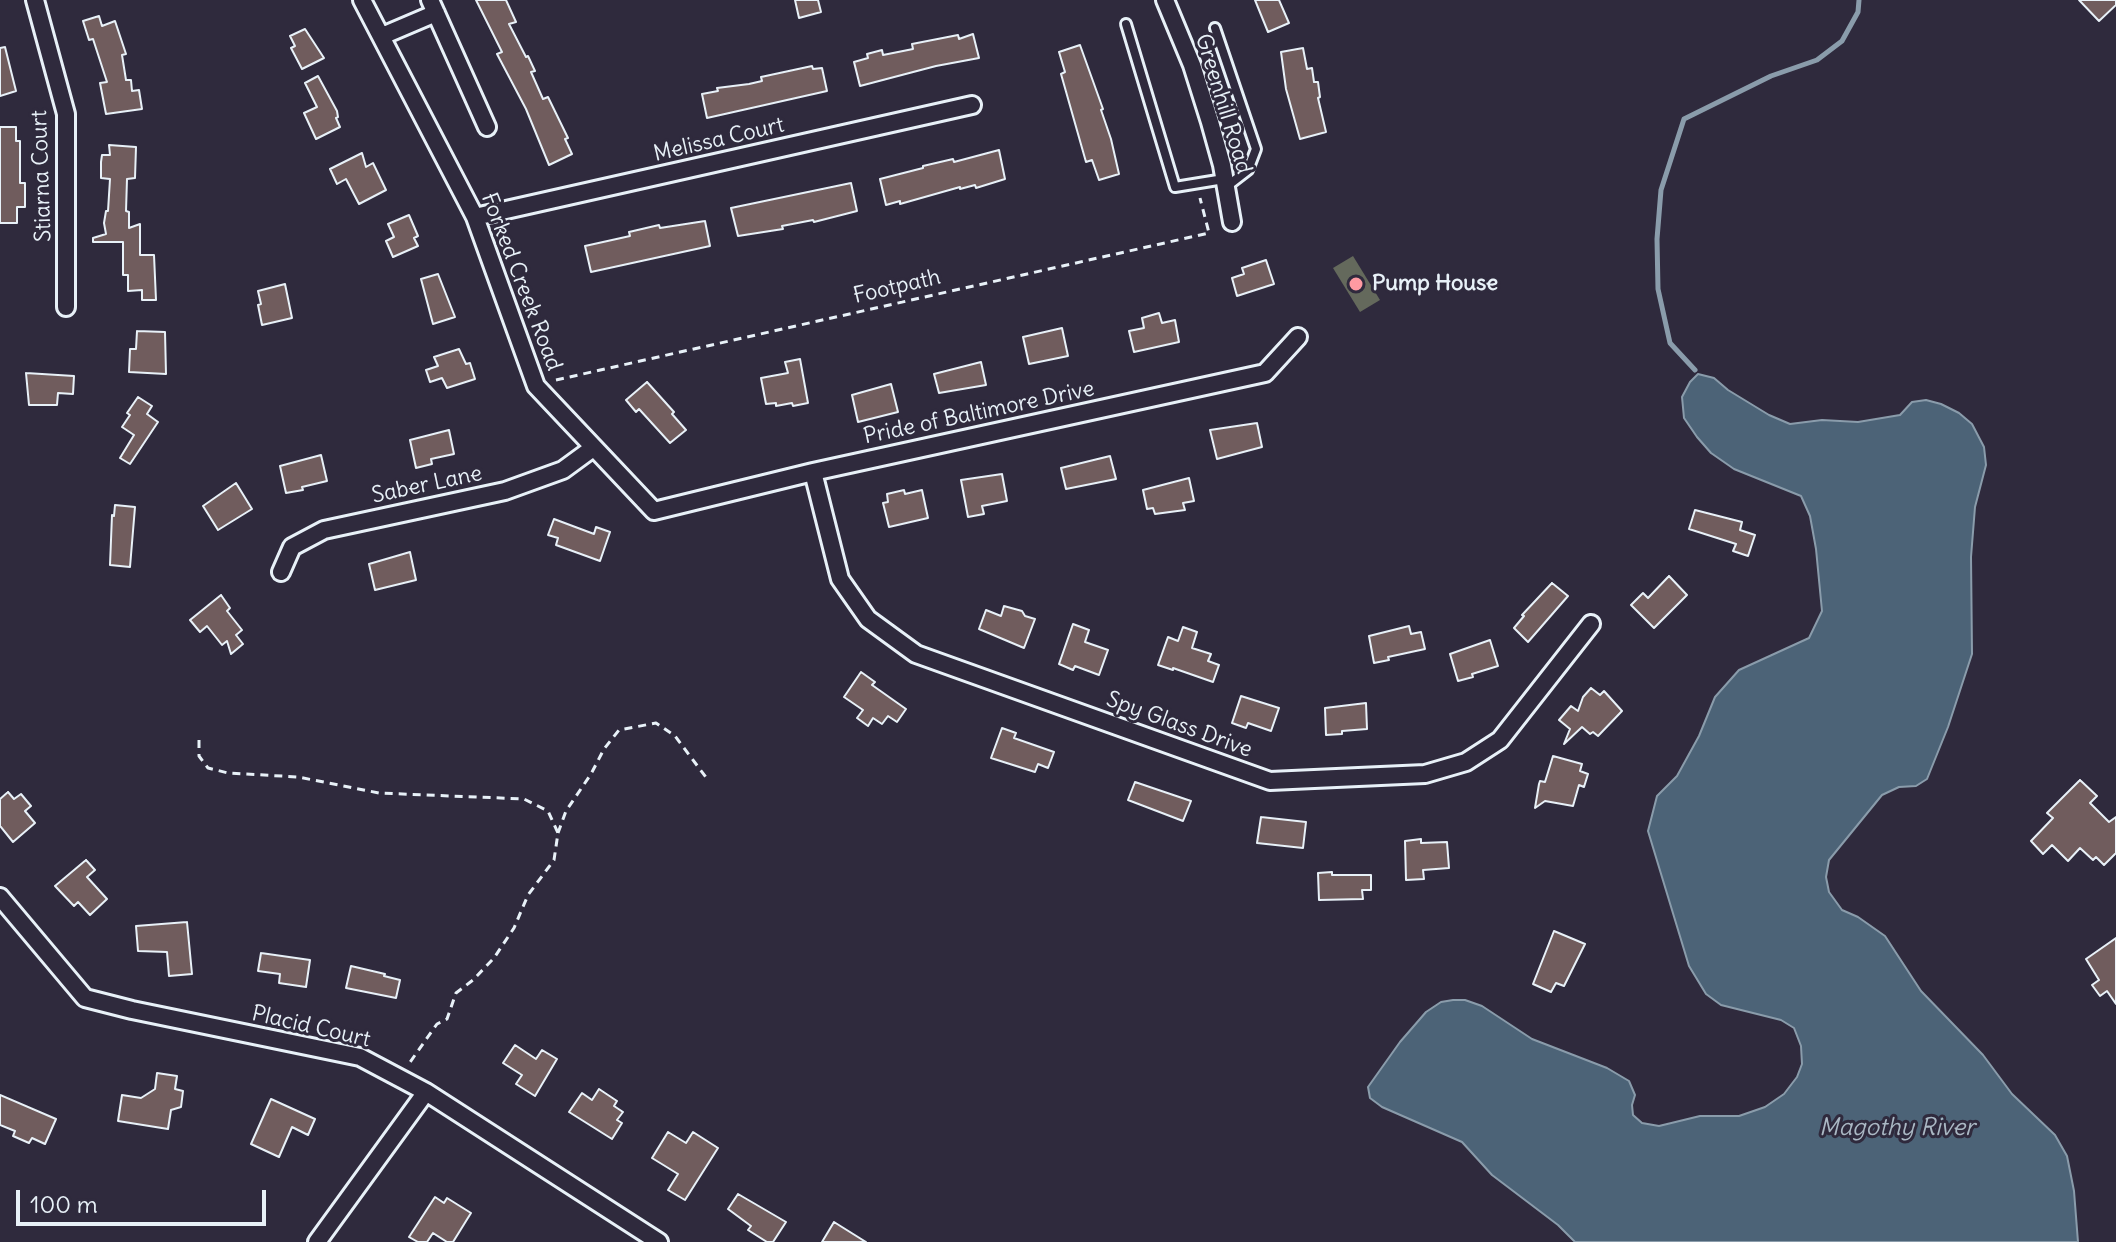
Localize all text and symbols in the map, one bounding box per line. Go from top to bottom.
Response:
street label: Greenhill Road [1189,31,1257,177]
street label: Stiarna Court [27,110,57,242]
street label: Melissa Court [651,112,787,168]
street label: Forked Creek Road [475,189,567,375]
street label: Footpath [851,264,943,310]
place label: Pump House [1372,271,1498,297]
marker: Pump House [1347,275,1365,293]
street label: Pride of Baltimore Drive [861,376,1097,450]
street label: Saber Lane [369,460,485,510]
street label: Spy Glass Drive [1103,686,1255,764]
street label: Placid Court [249,1001,373,1053]
water label: Magothy River [1819,1114,1975,1142]
scale bar [20,1174,270,1224]
text: 100 m [30,1189,98,1219]

